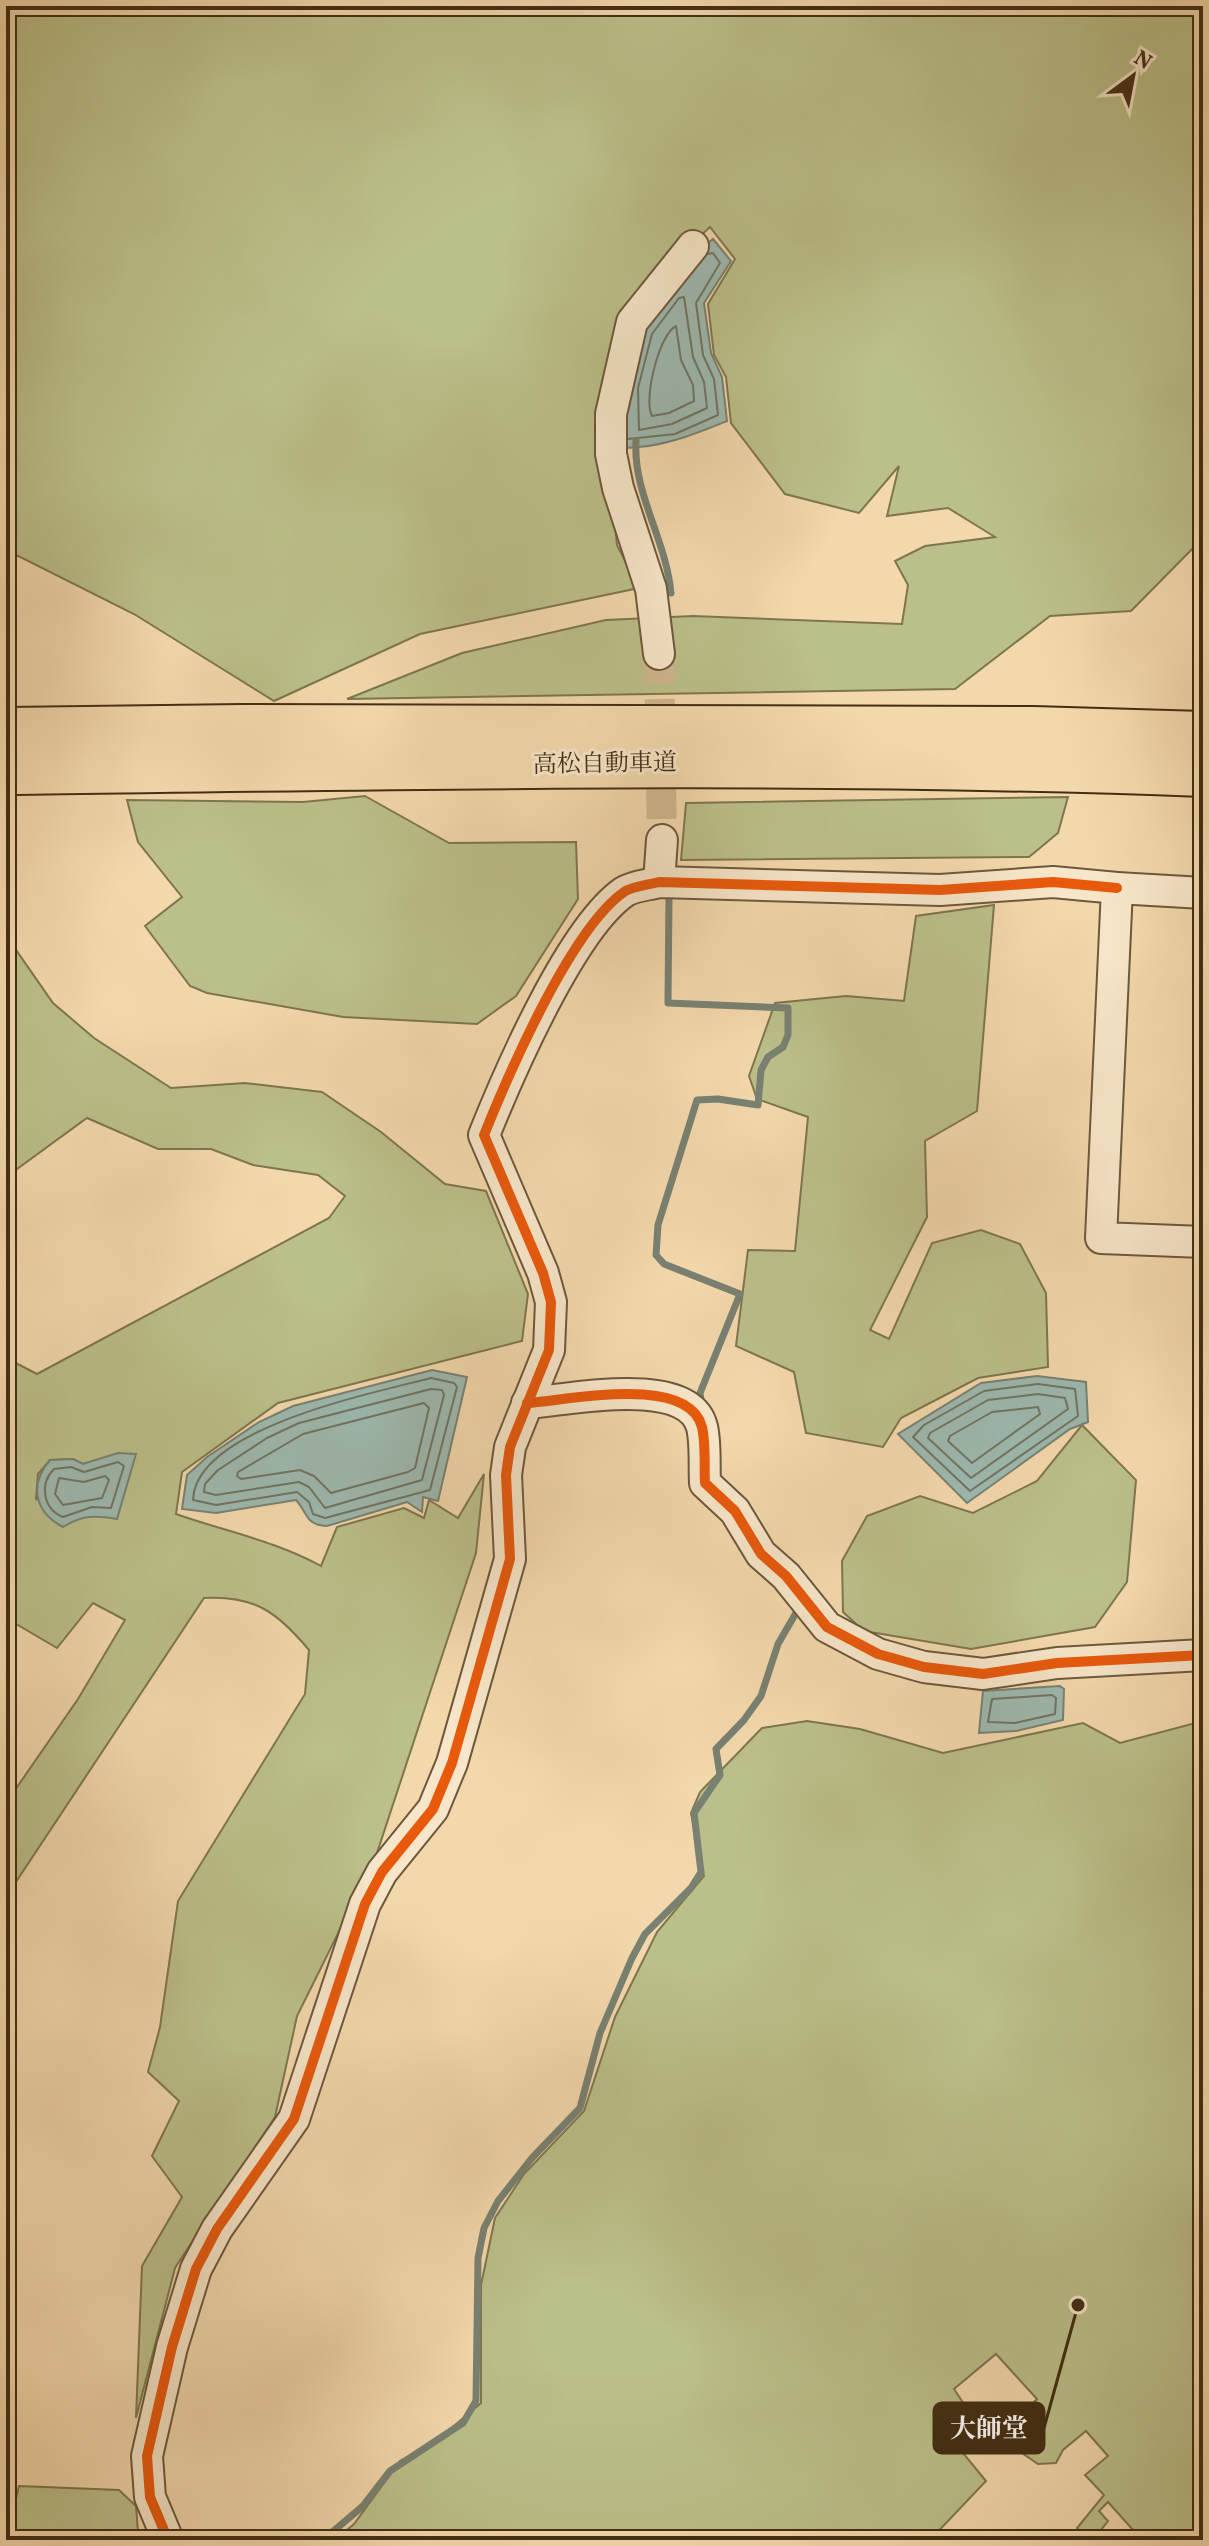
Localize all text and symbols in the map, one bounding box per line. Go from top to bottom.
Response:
north arrow [1093,36,1173,116]
text: N [1127,44,1157,79]
street label: 高松自動車道 [533,747,677,783]
callout: 大師堂 [934,2403,1044,2453]
text: 大師堂 [950,2412,1028,2448]

